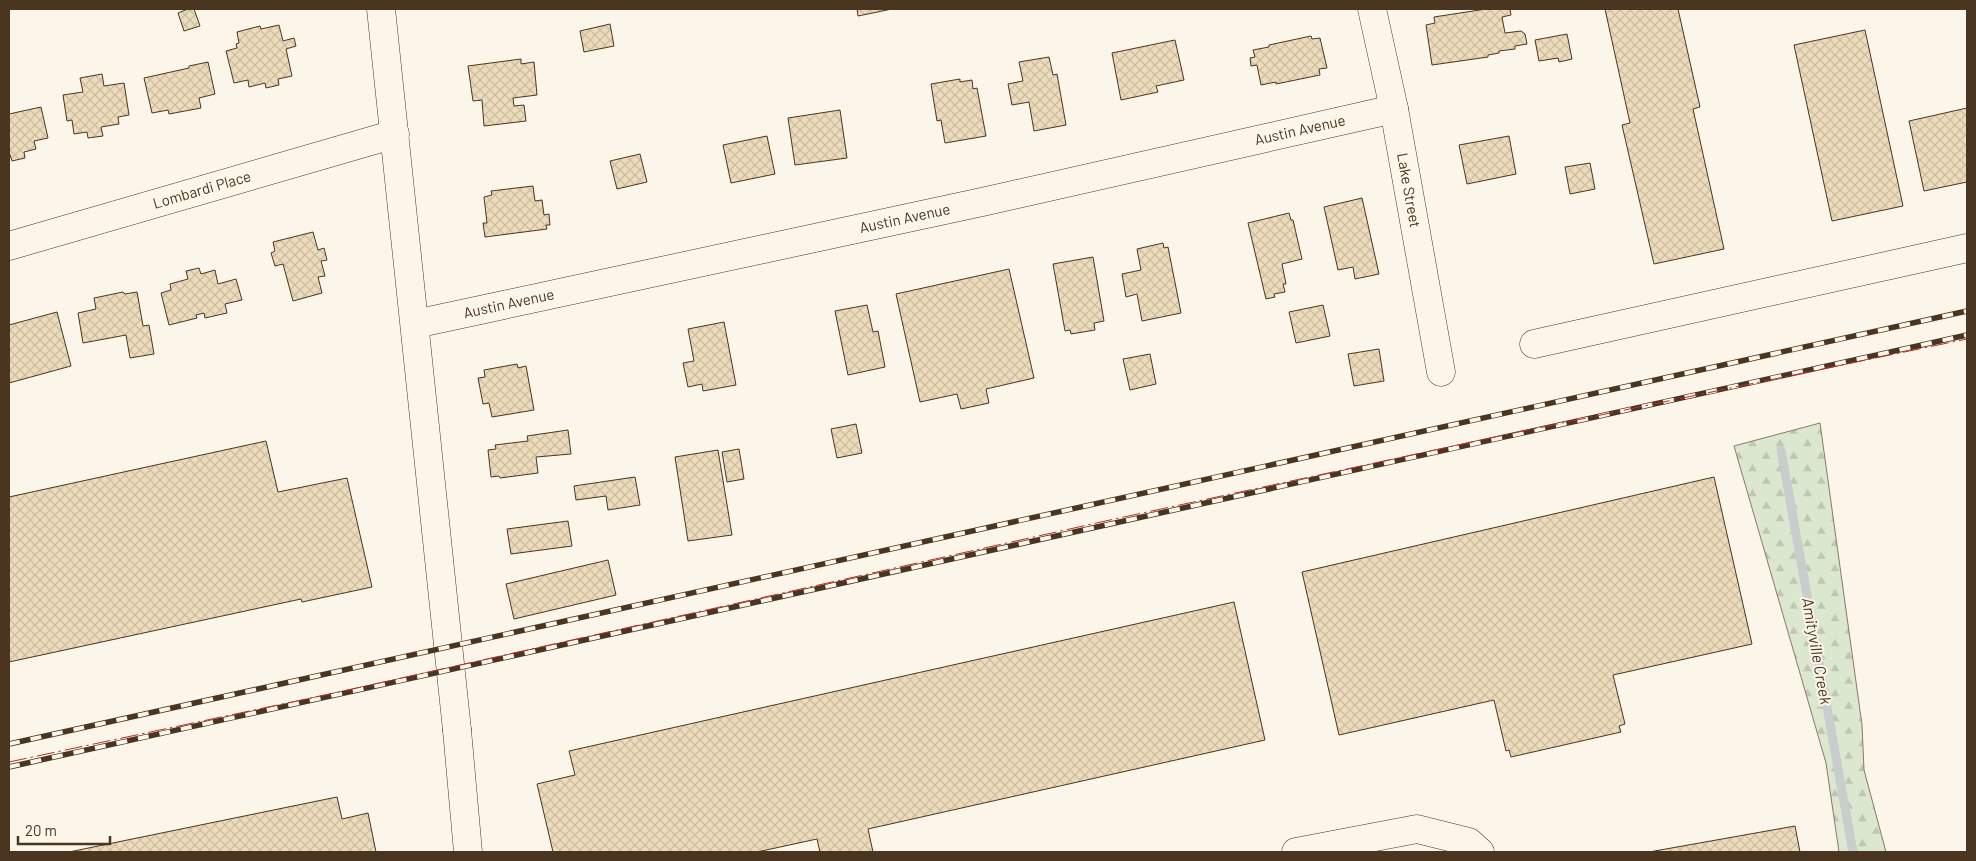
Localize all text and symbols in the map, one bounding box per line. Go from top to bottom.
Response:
street label: Austin Avenue [1253,110,1347,148]
street label: Lake Street [1394,151,1425,229]
street label: Lombardi Place [151,166,253,212]
street label: Austin Avenue [857,199,952,236]
street label: Austin Avenue [462,284,556,321]
water label: Amityville Creek [1799,596,1836,706]
scale bar [18,814,110,846]
text: 20 m [25,821,57,839]

